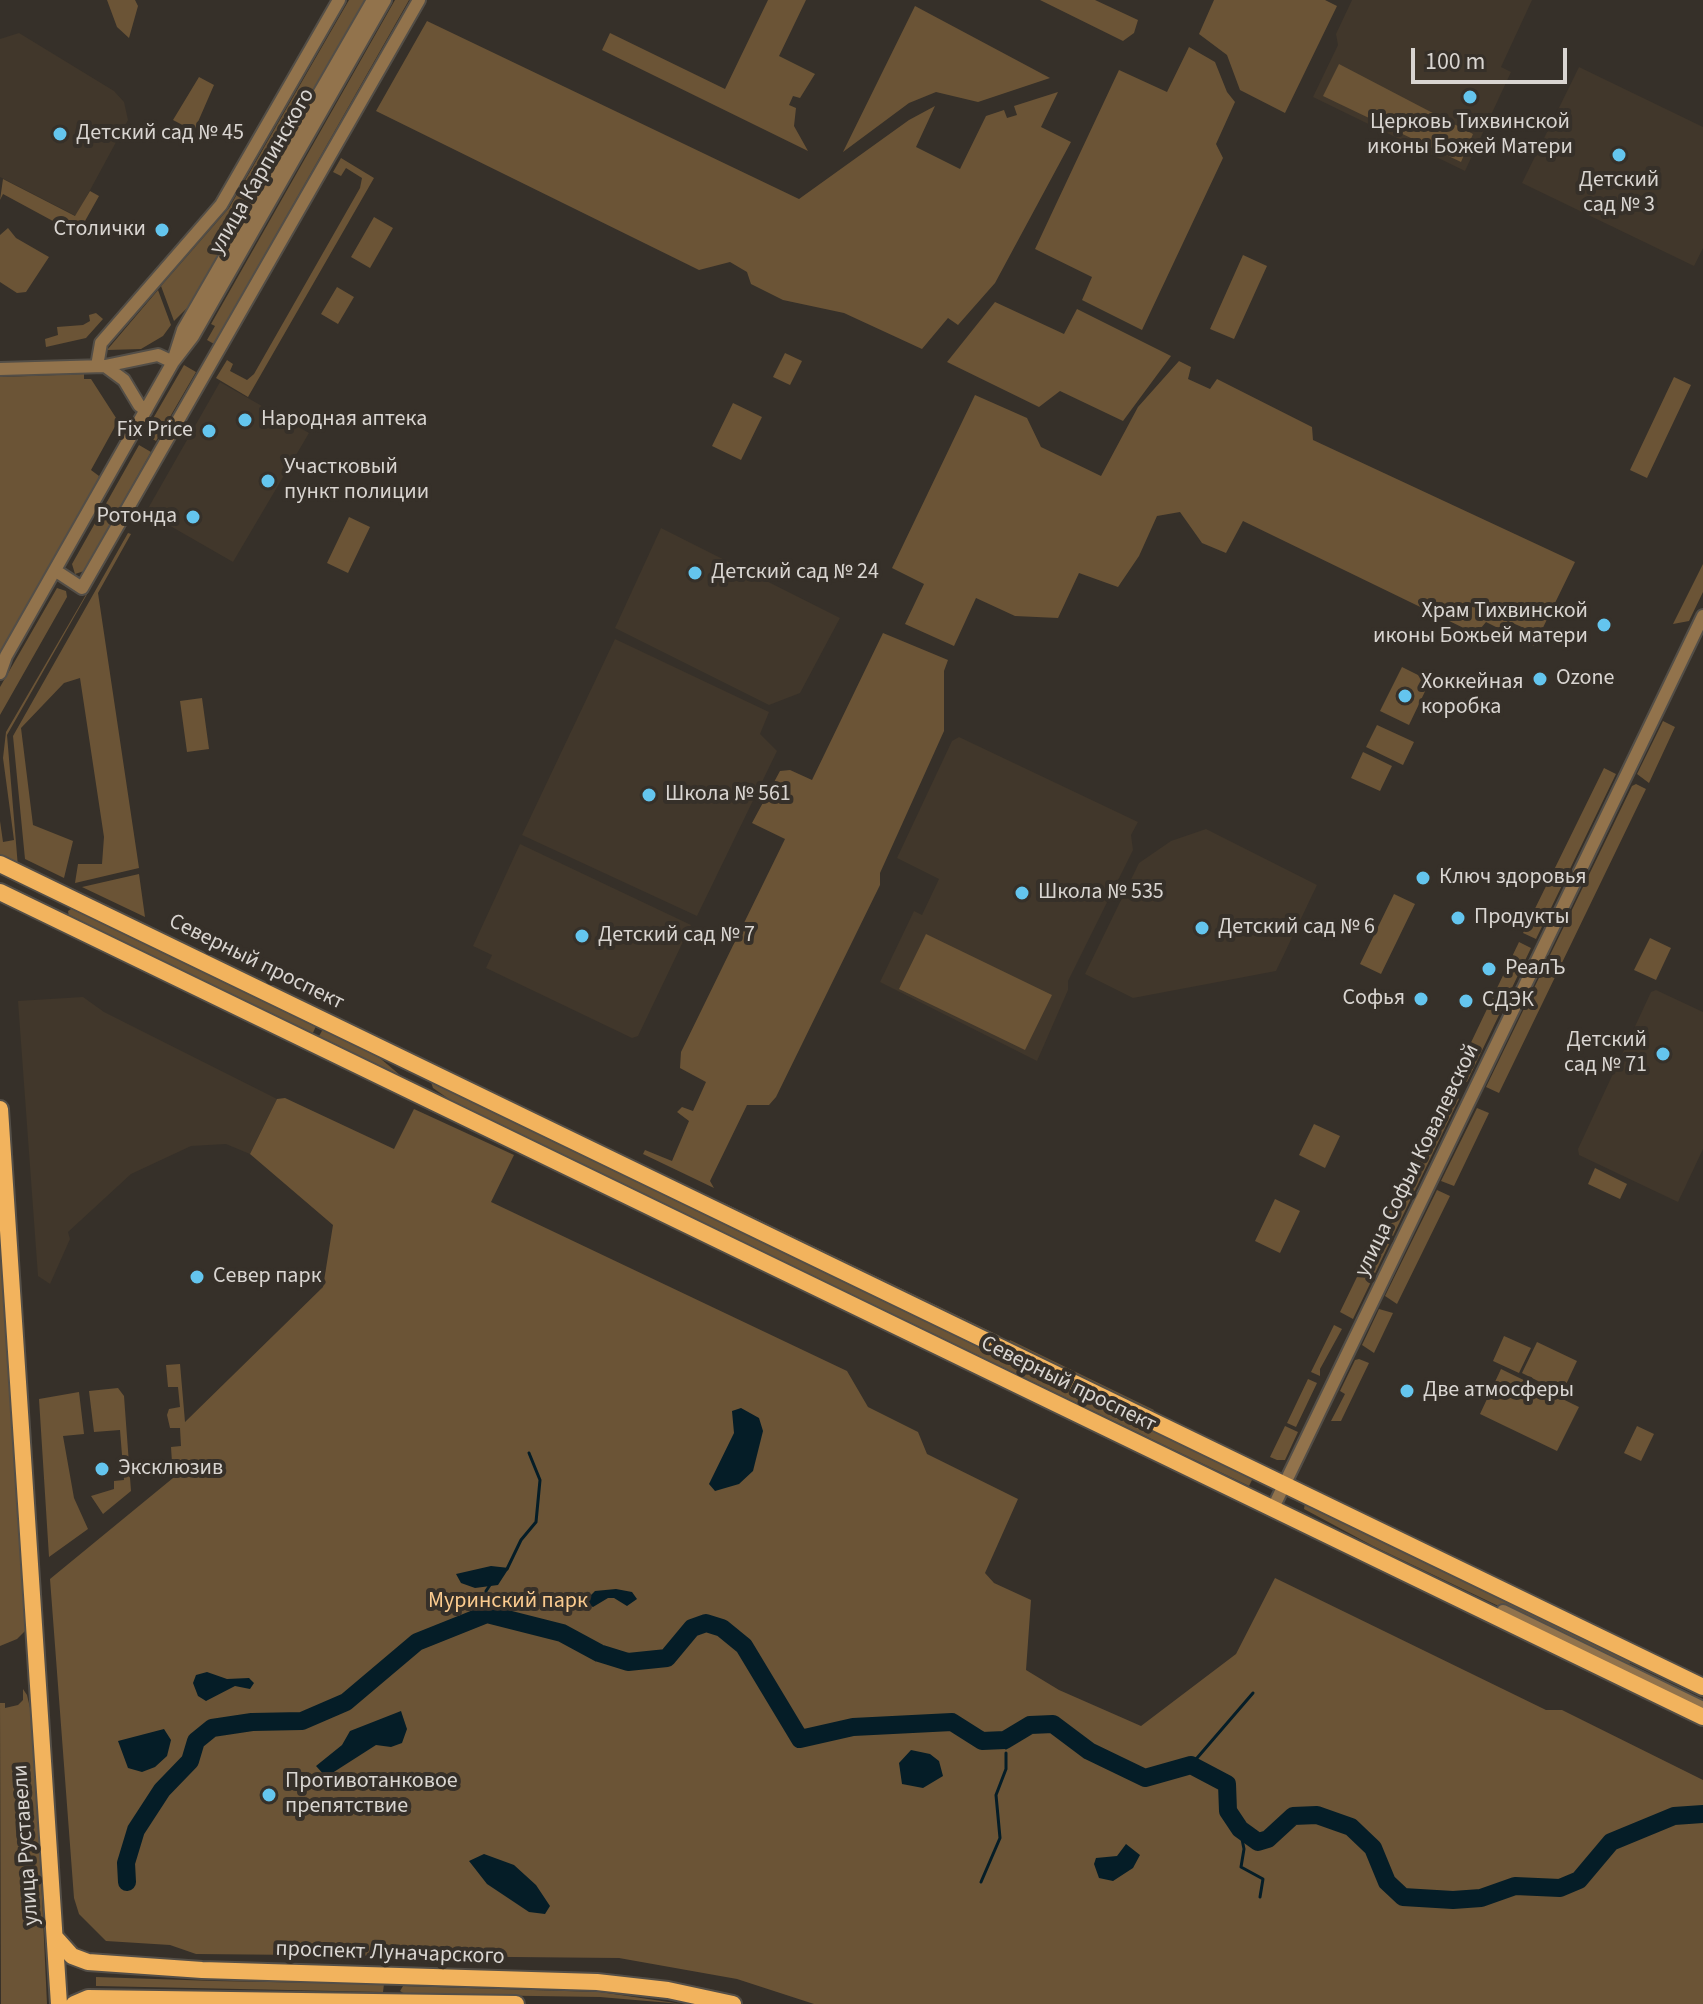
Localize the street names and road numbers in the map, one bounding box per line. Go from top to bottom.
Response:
street label: улица Карпинского [205,84,321,260]
street label: Северный проспект [164,909,348,1017]
street label: улица Софьи Ковалевской [1350,1040,1486,1282]
street label: Северный проспект [976,1331,1160,1439]
street label: улица Руставели [8,1764,46,1926]
street label: проспект Луначарского [275,1937,505,1971]

